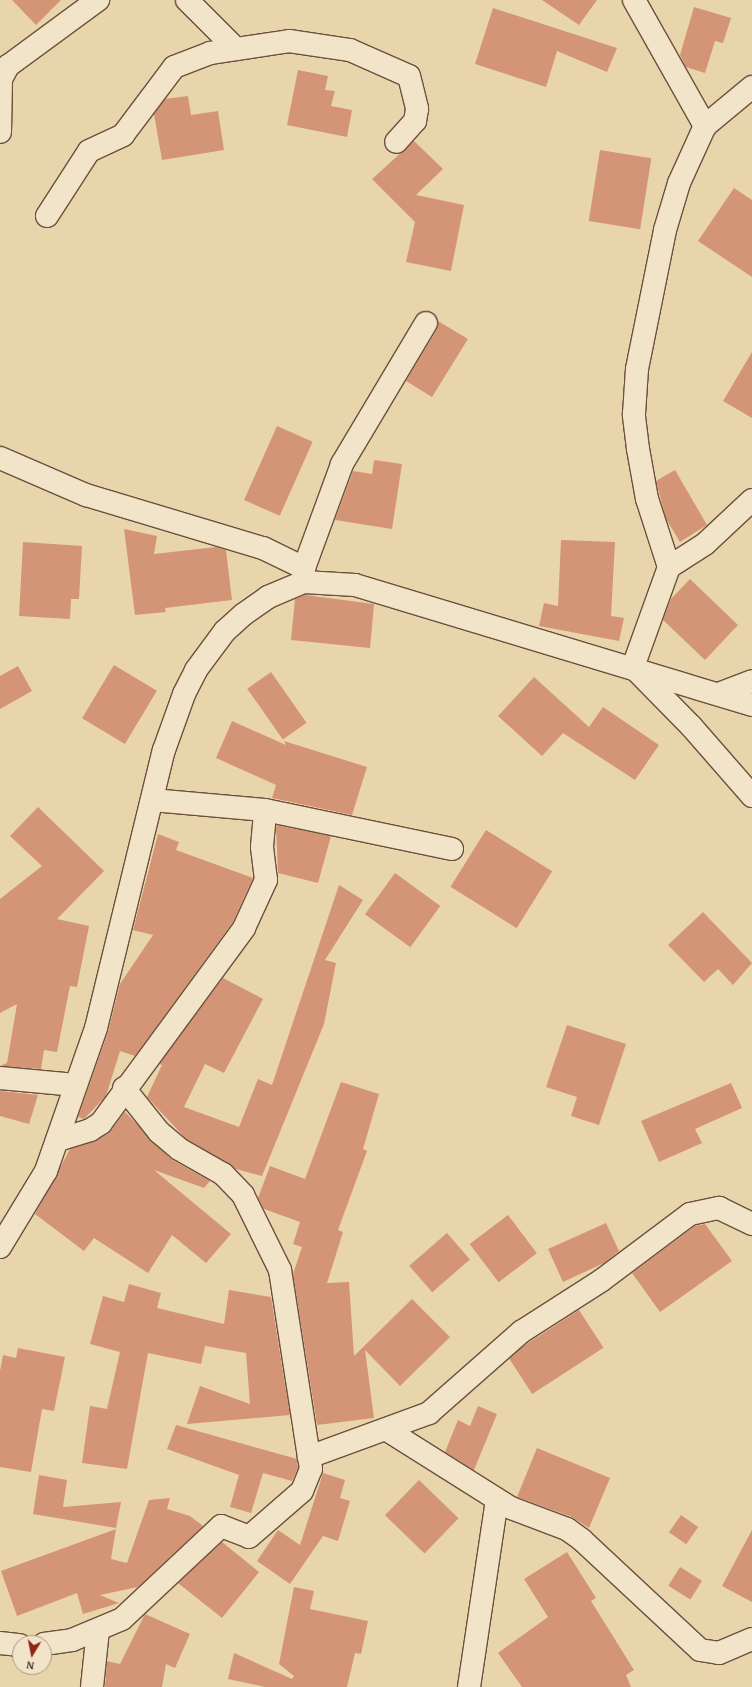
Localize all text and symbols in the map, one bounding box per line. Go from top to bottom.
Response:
north arrow [12,1635,52,1675]
text: N [25,1657,35,1674]

